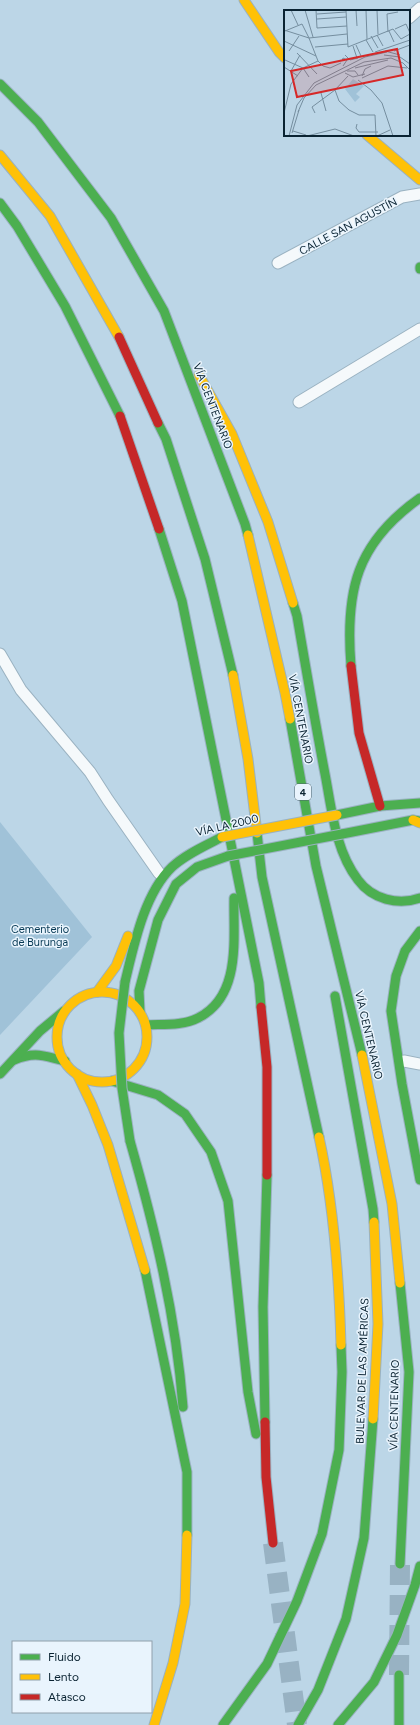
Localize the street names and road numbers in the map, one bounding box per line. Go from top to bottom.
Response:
street label: CALLE SAN AGUSTÍN [297,195,399,258]
street label: VÍA CENTENARIO [190,362,235,451]
street label: VÍA CENTENARIO [285,673,316,765]
road number: 4 [295,784,311,800]
street label: VÍA LA 2000 [194,812,260,839]
street label: VÍA CENTENARIO [352,989,385,1081]
street label: BULEVAR DE LAS AMÉRICAS [353,1298,372,1444]
street label: VÍA CENTENARIO [387,1359,402,1450]

